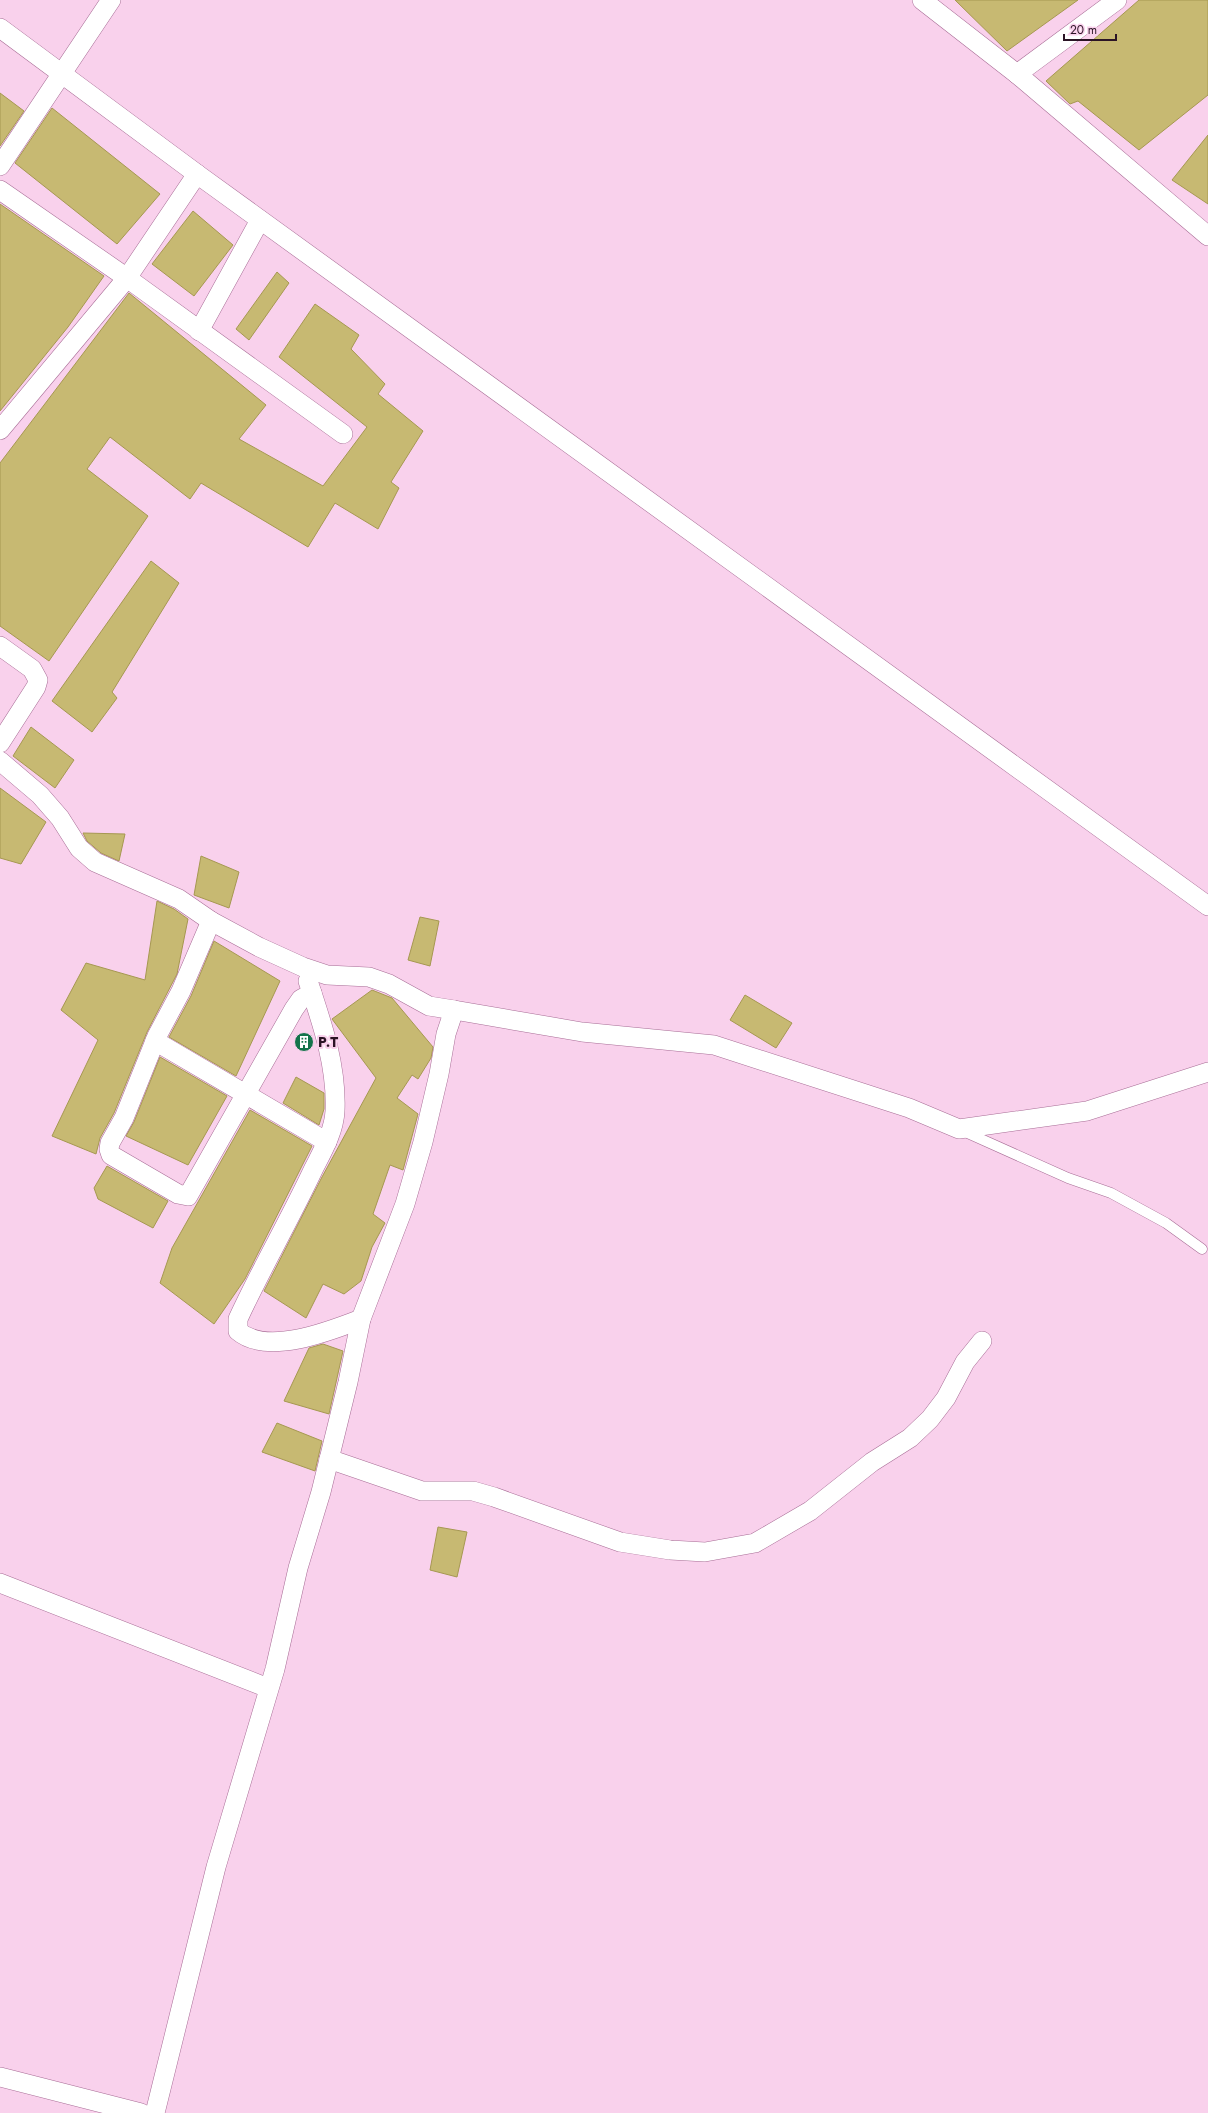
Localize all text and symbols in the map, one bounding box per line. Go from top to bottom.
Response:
scale bar [1064,16,1116,42]
text: 20 m [1070,21,1097,39]
building icon: P.T [293,1031,315,1053]
place label: P.T [318,1032,338,1052]

